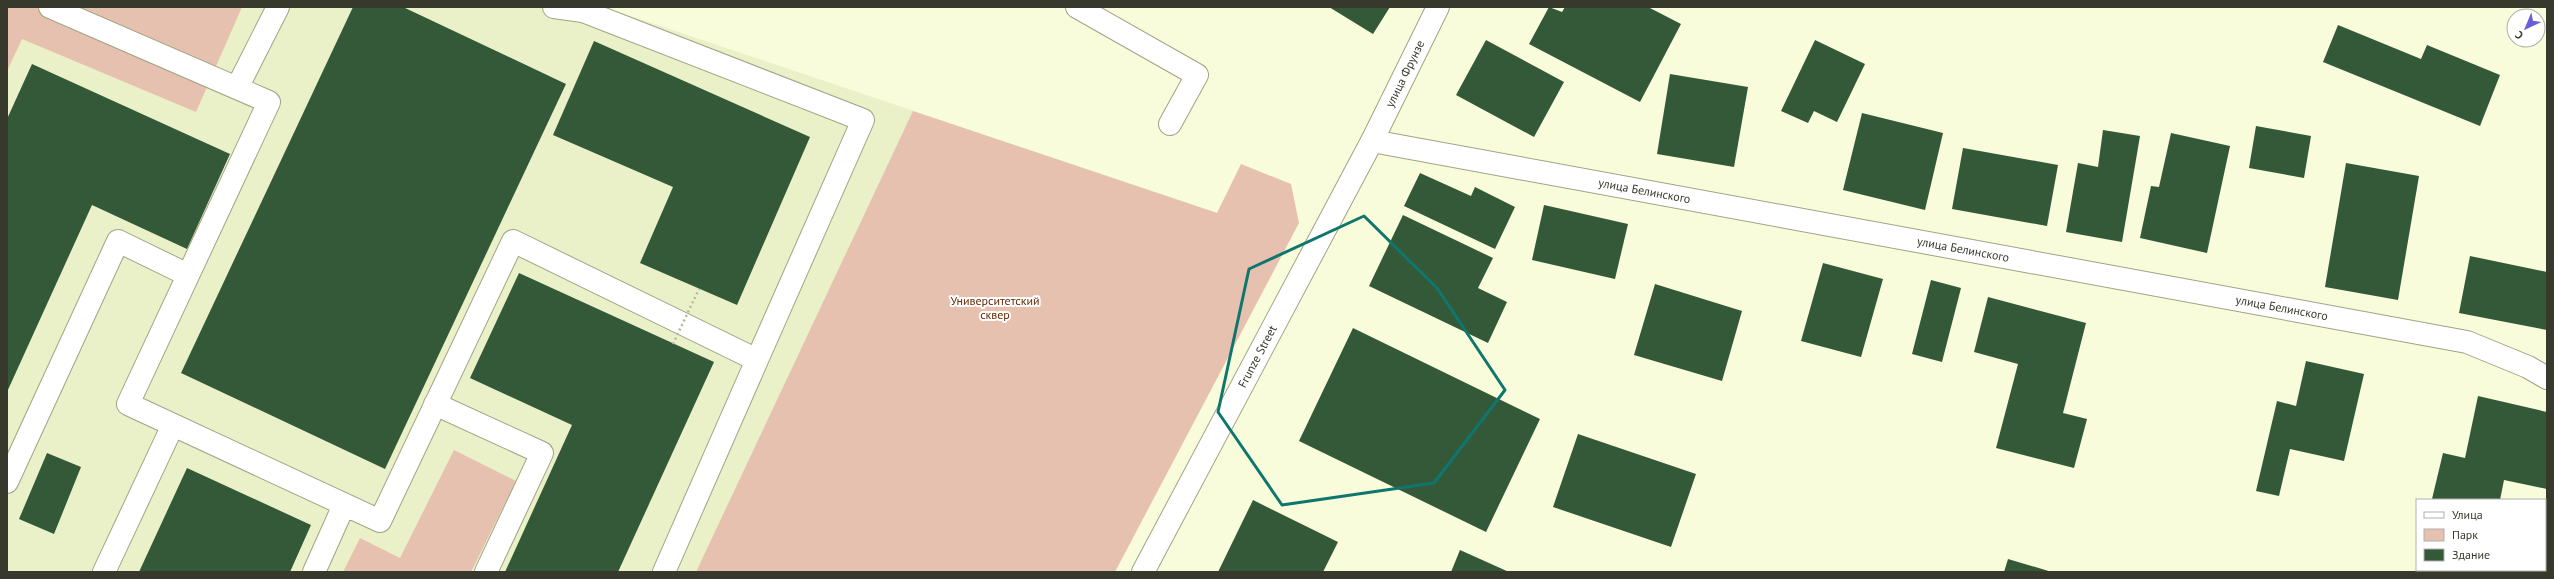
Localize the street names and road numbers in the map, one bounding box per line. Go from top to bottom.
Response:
street label: улица Фрунзе [1382,37,1428,110]
street label: улица Белинского [1597,175,1692,206]
street label: улица Белинского [1916,233,2011,265]
street label: улица Белинского [2235,292,2329,323]
street label: Frunze Street [1234,322,1280,390]

